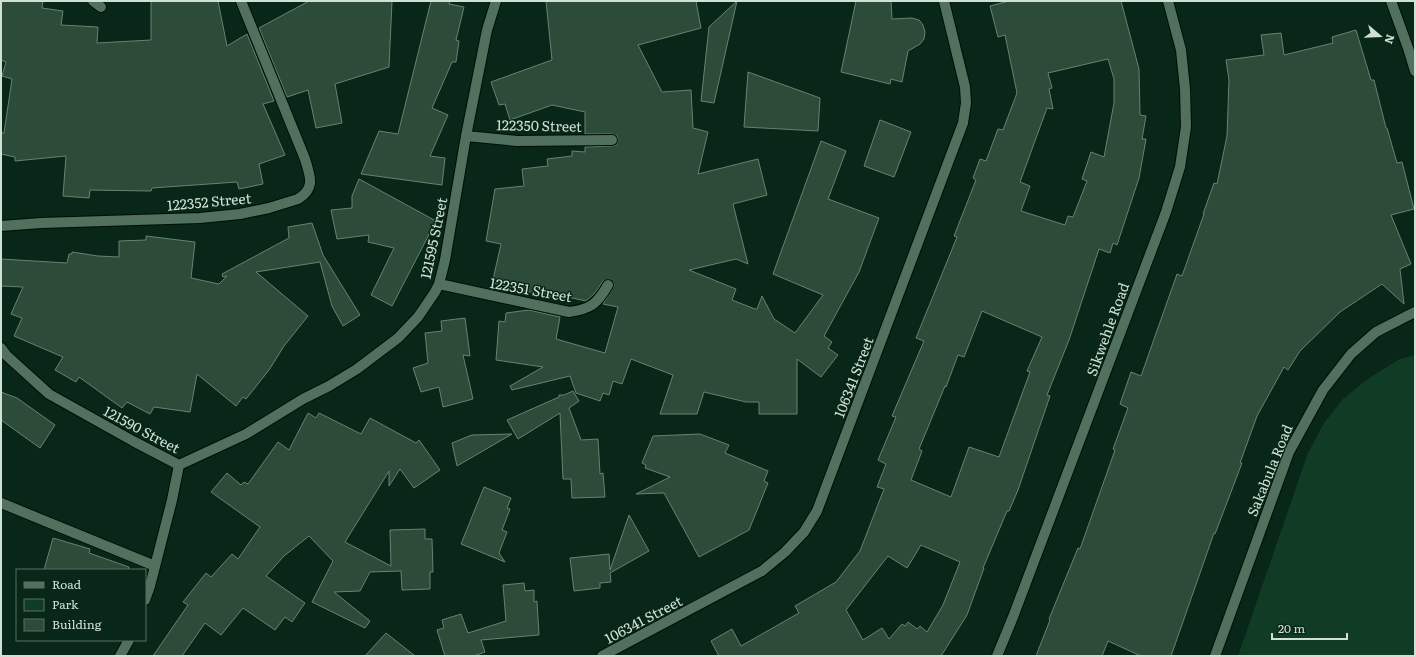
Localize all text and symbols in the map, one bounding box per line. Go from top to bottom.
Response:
north arrow [1360,16,1400,56]
text: N [1381,33,1399,47]
street label: 122350 Street [496,114,582,136]
street label: 122352 Street [166,187,252,215]
street label: 121595 Street [415,195,451,281]
street label: 122351 Street [488,272,574,306]
street label: Sikwehle Road [1081,279,1133,379]
street label: 106341 Street [828,333,878,420]
street label: 121590 Street [100,400,184,458]
street label: Sakabula Road [1241,421,1297,519]
legend [16,569,146,641]
text: Road [52,575,82,593]
street label: 106341 Street [601,590,686,648]
text: Park [52,595,79,613]
text: Building [52,615,102,633]
scale bar [1272,615,1347,641]
text: 20 m [1278,619,1305,637]

